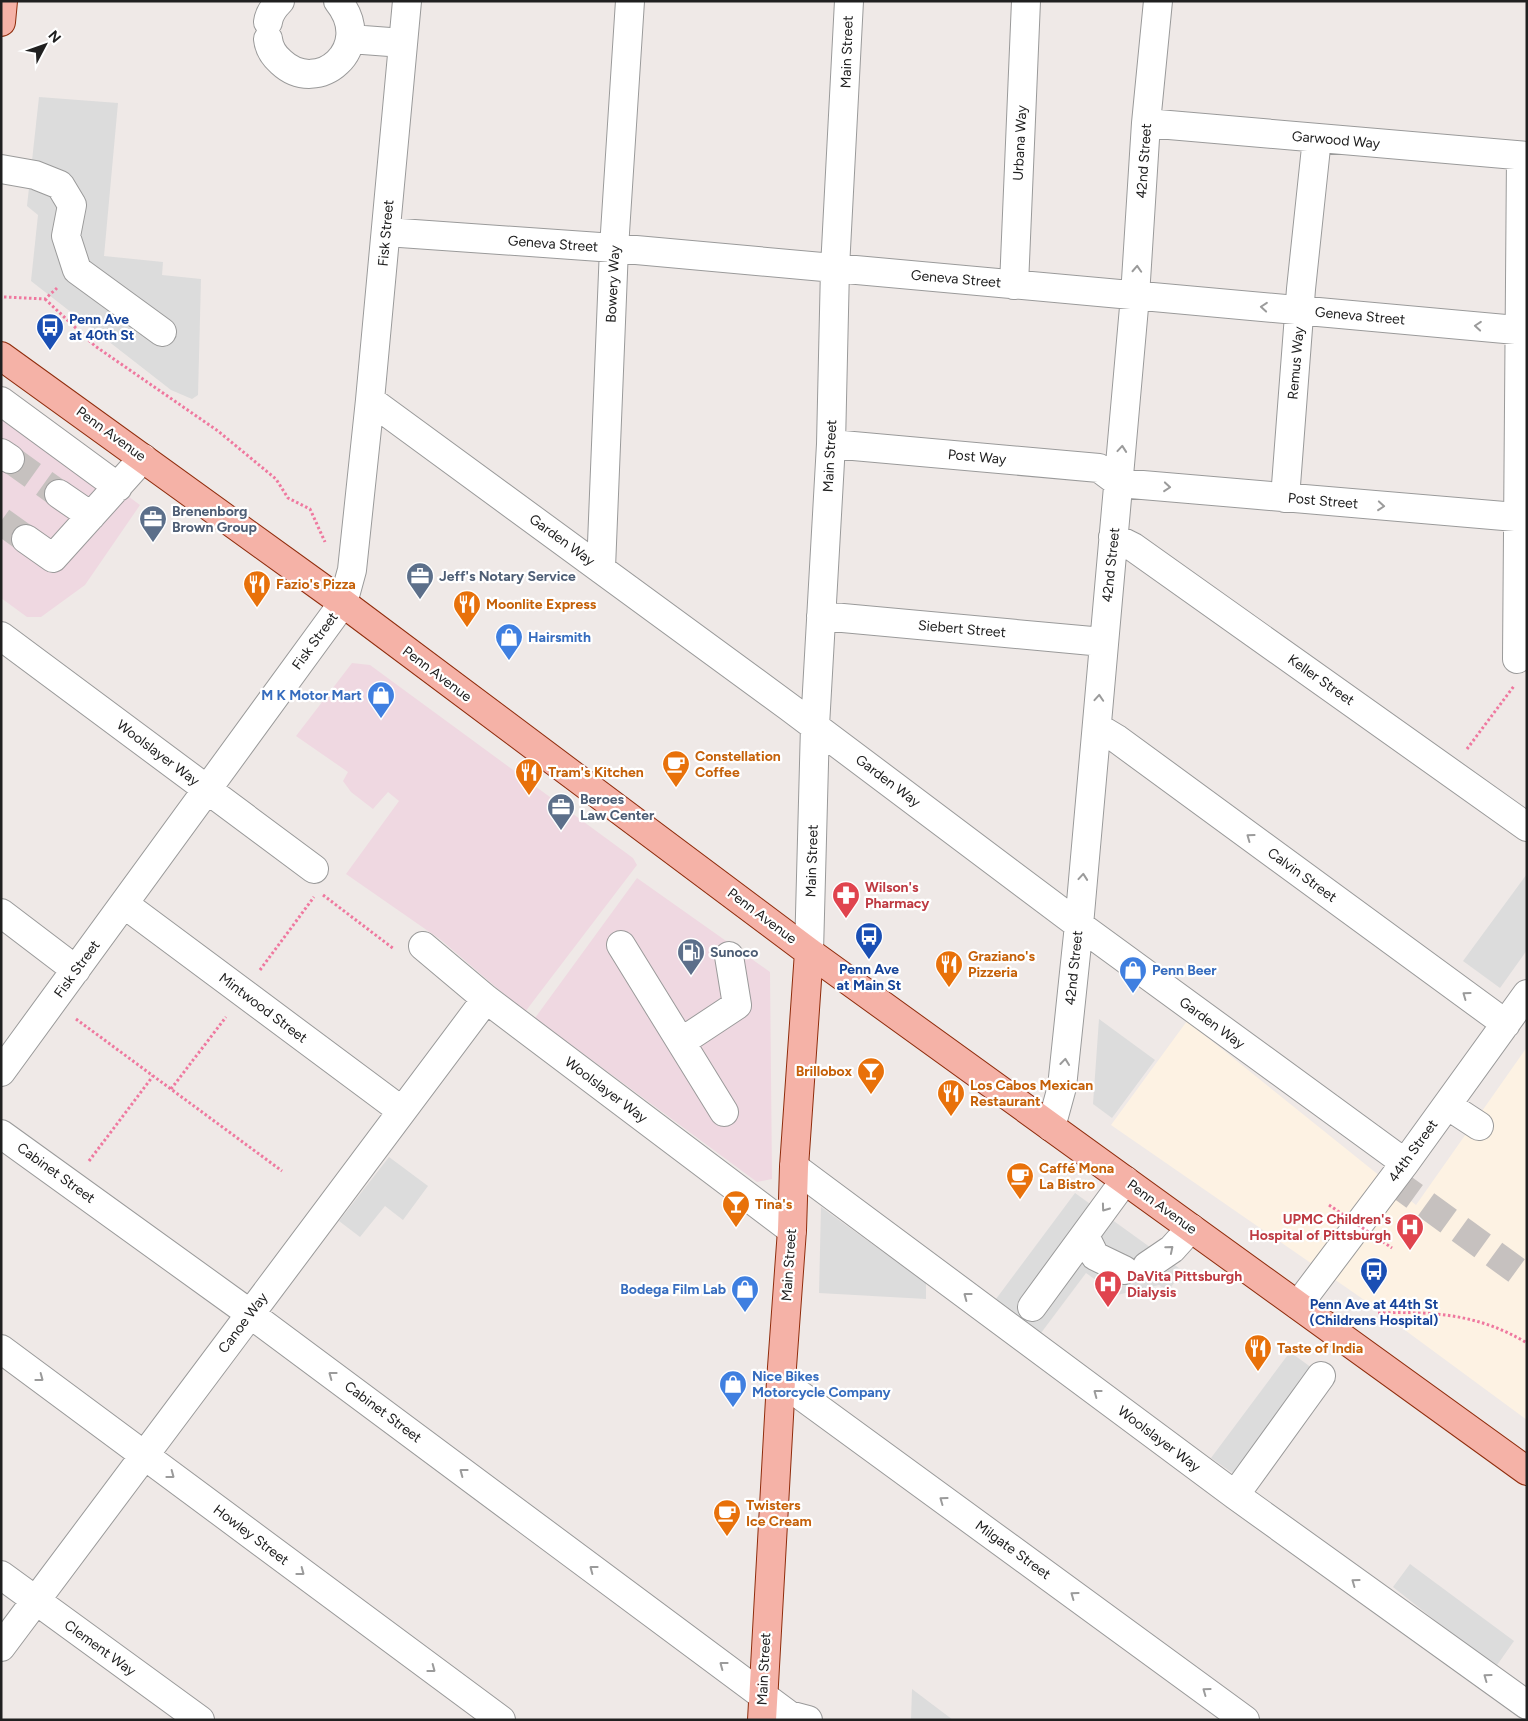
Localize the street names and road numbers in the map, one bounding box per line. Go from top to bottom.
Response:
street label: Main Street [837,15,857,89]
street label: Urbana Way [1010,104,1031,181]
street label: 42nd Street [1133,123,1155,199]
street label: Garwood Way [1291,128,1381,152]
street label: Fisk Street [375,199,397,267]
street label: Geneva Street [507,232,599,256]
street label: Bowery Way [602,244,624,323]
street label: Geneva Street [910,267,1002,291]
street label: Geneva Street [1314,304,1406,328]
street label: Remus Way [1284,325,1308,400]
street label: Penn Avenue [73,403,149,465]
street label: Main Street [820,419,840,493]
street label: Post Way [947,446,1008,468]
street label: Post Street [1287,489,1359,513]
street label: Garden Way [526,511,599,570]
street label: 42nd Street [1099,527,1123,603]
street label: Fisk Street [288,609,342,673]
street label: Siebert Street [917,617,1007,641]
street label: Penn Avenue [399,643,475,706]
street label: Keller Street [1284,651,1358,709]
street label: Woolslayer Way [113,716,203,790]
street label: Garden Way [852,751,924,811]
street label: Main Street [802,824,822,898]
street label: Calvin Street [1264,844,1340,906]
street label: Penn Avenue [724,885,800,948]
street label: 42nd Street [1062,930,1086,1006]
street label: Fisk Street [50,937,104,1001]
street label: Mintwood Street [216,969,310,1047]
street label: Garden Way [1176,994,1249,1053]
street label: Woolslayer Way [561,1053,651,1127]
street label: 44th Street [1385,1116,1441,1186]
street label: Cabinet Street [14,1139,98,1207]
street label: Penn Avenue [1124,1176,1200,1238]
street label: Main Street [778,1228,800,1302]
street label: Canoe Way [215,1289,272,1357]
street label: Cabinet Street [341,1377,425,1447]
street label: Woolslayer Way [1114,1402,1204,1476]
street label: Howley Street [210,1501,292,1569]
street label: Milgate Street [972,1517,1054,1583]
street label: Clement Way [61,1616,140,1680]
street label: Main Street [754,1632,774,1706]

